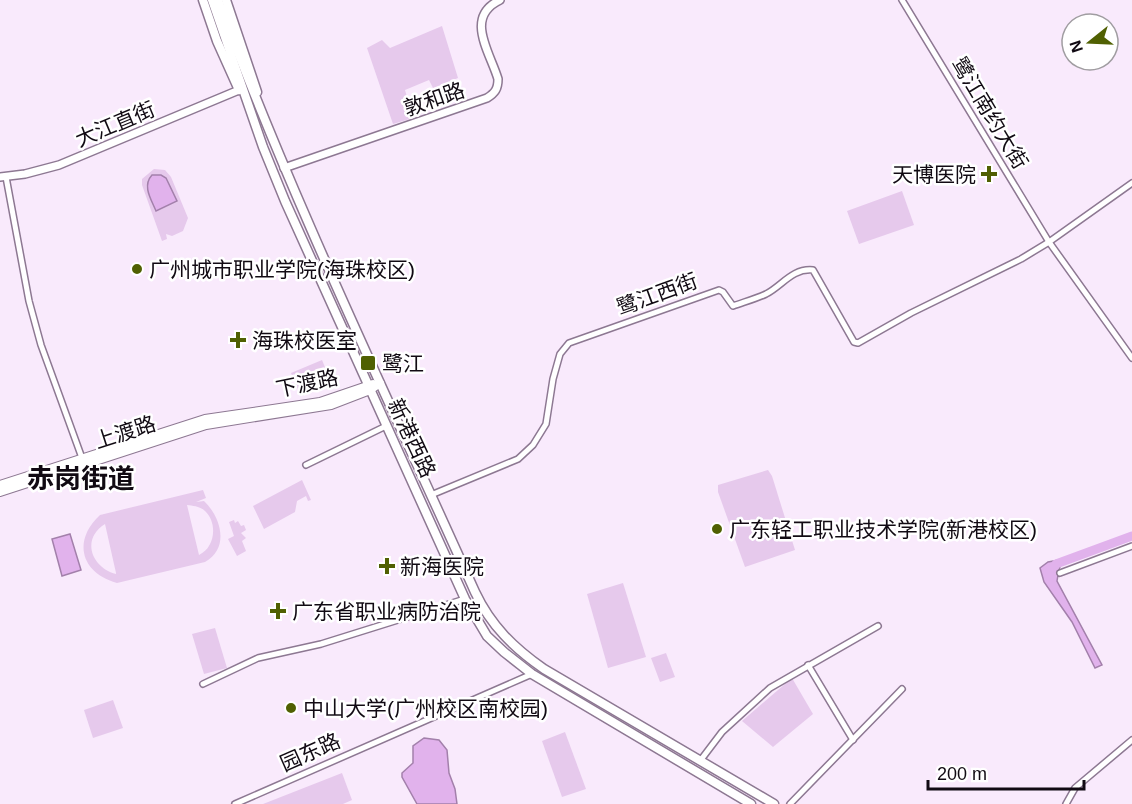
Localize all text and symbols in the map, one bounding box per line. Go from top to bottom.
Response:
north arrow [1060,12,1120,72]
text: N [1066,38,1086,55]
street label: 鹭江南约大街 [948,53,1032,173]
street label: 敦和路 [400,78,468,120]
street label: 大江直街 [72,97,158,151]
place label: 天博医院 [892,163,976,186]
marker: 天博医院 [980,165,998,183]
place label: 广州城市职业学院(海珠校区) [149,258,415,281]
marker: 广州城市职业学院(海珠校区) [130,262,144,276]
street label: 鹭江西街 [614,269,700,319]
place label: 海珠校医室 [252,329,357,352]
marker: 海珠校医室 [229,331,247,349]
place label: 鹭江 [382,352,424,375]
marker: 鹭江 [359,354,377,372]
street label: 下渡路 [274,365,340,401]
street label: 新港西路 [384,395,440,481]
street label: 上渡路 [91,411,159,453]
district label: 赤岗街道 [27,464,135,494]
place label: 广东轻工职业技术学院(新港校区) [729,518,1037,541]
marker: 广东轻工职业技术学院(新港校区) [710,522,724,536]
place label: 新海医院 [400,555,484,578]
marker: 新海医院 [378,557,396,575]
place label: 广东省职业病防治院 [292,600,481,623]
marker: 广东省职业病防治院 [269,602,287,620]
place label: 中山大学(广州校区南校园) [303,697,548,720]
marker: 中山大学(广州校区南校园) [284,701,298,715]
street label: 园东路 [277,729,343,775]
scale bar [928,753,1084,791]
text: 200 m [937,764,987,784]

